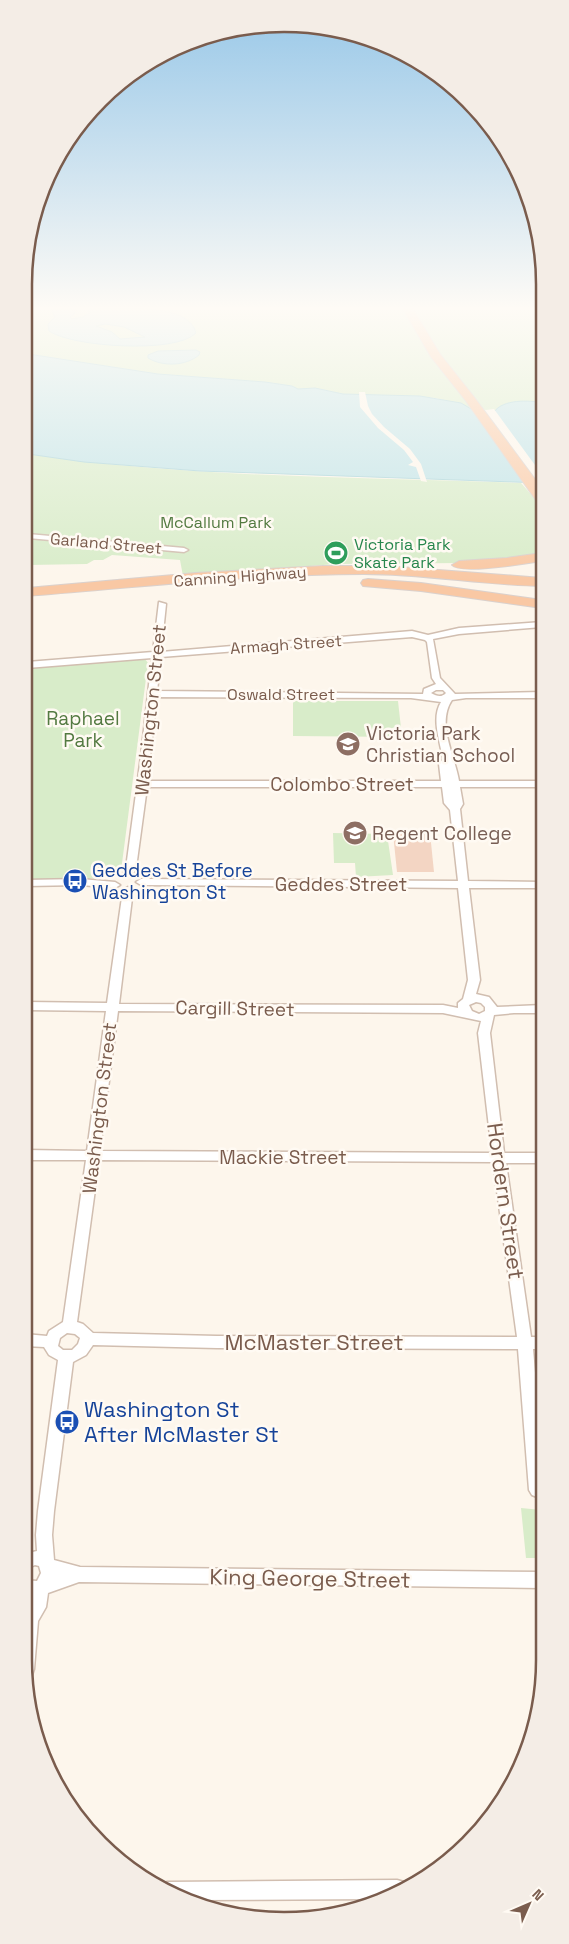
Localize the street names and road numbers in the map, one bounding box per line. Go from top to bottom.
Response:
street label: Garland Street [49,528,163,559]
street label: Canning Highway [173,561,307,592]
street label: Washington Street [129,623,172,797]
street label: Armagh Street [229,630,343,659]
street label: Oswald Street [227,684,335,705]
street label: Colombo Street [270,772,414,797]
street label: Geddes Street [275,872,407,897]
street label: Cargill Street [175,995,295,1022]
street label: Washington Street [77,1021,122,1195]
street label: Hordern Street [481,1121,531,1281]
street label: Mackie Street [219,1145,347,1170]
street label: McMaster Street [224,1328,404,1356]
street label: King George Street [209,1562,411,1594]

